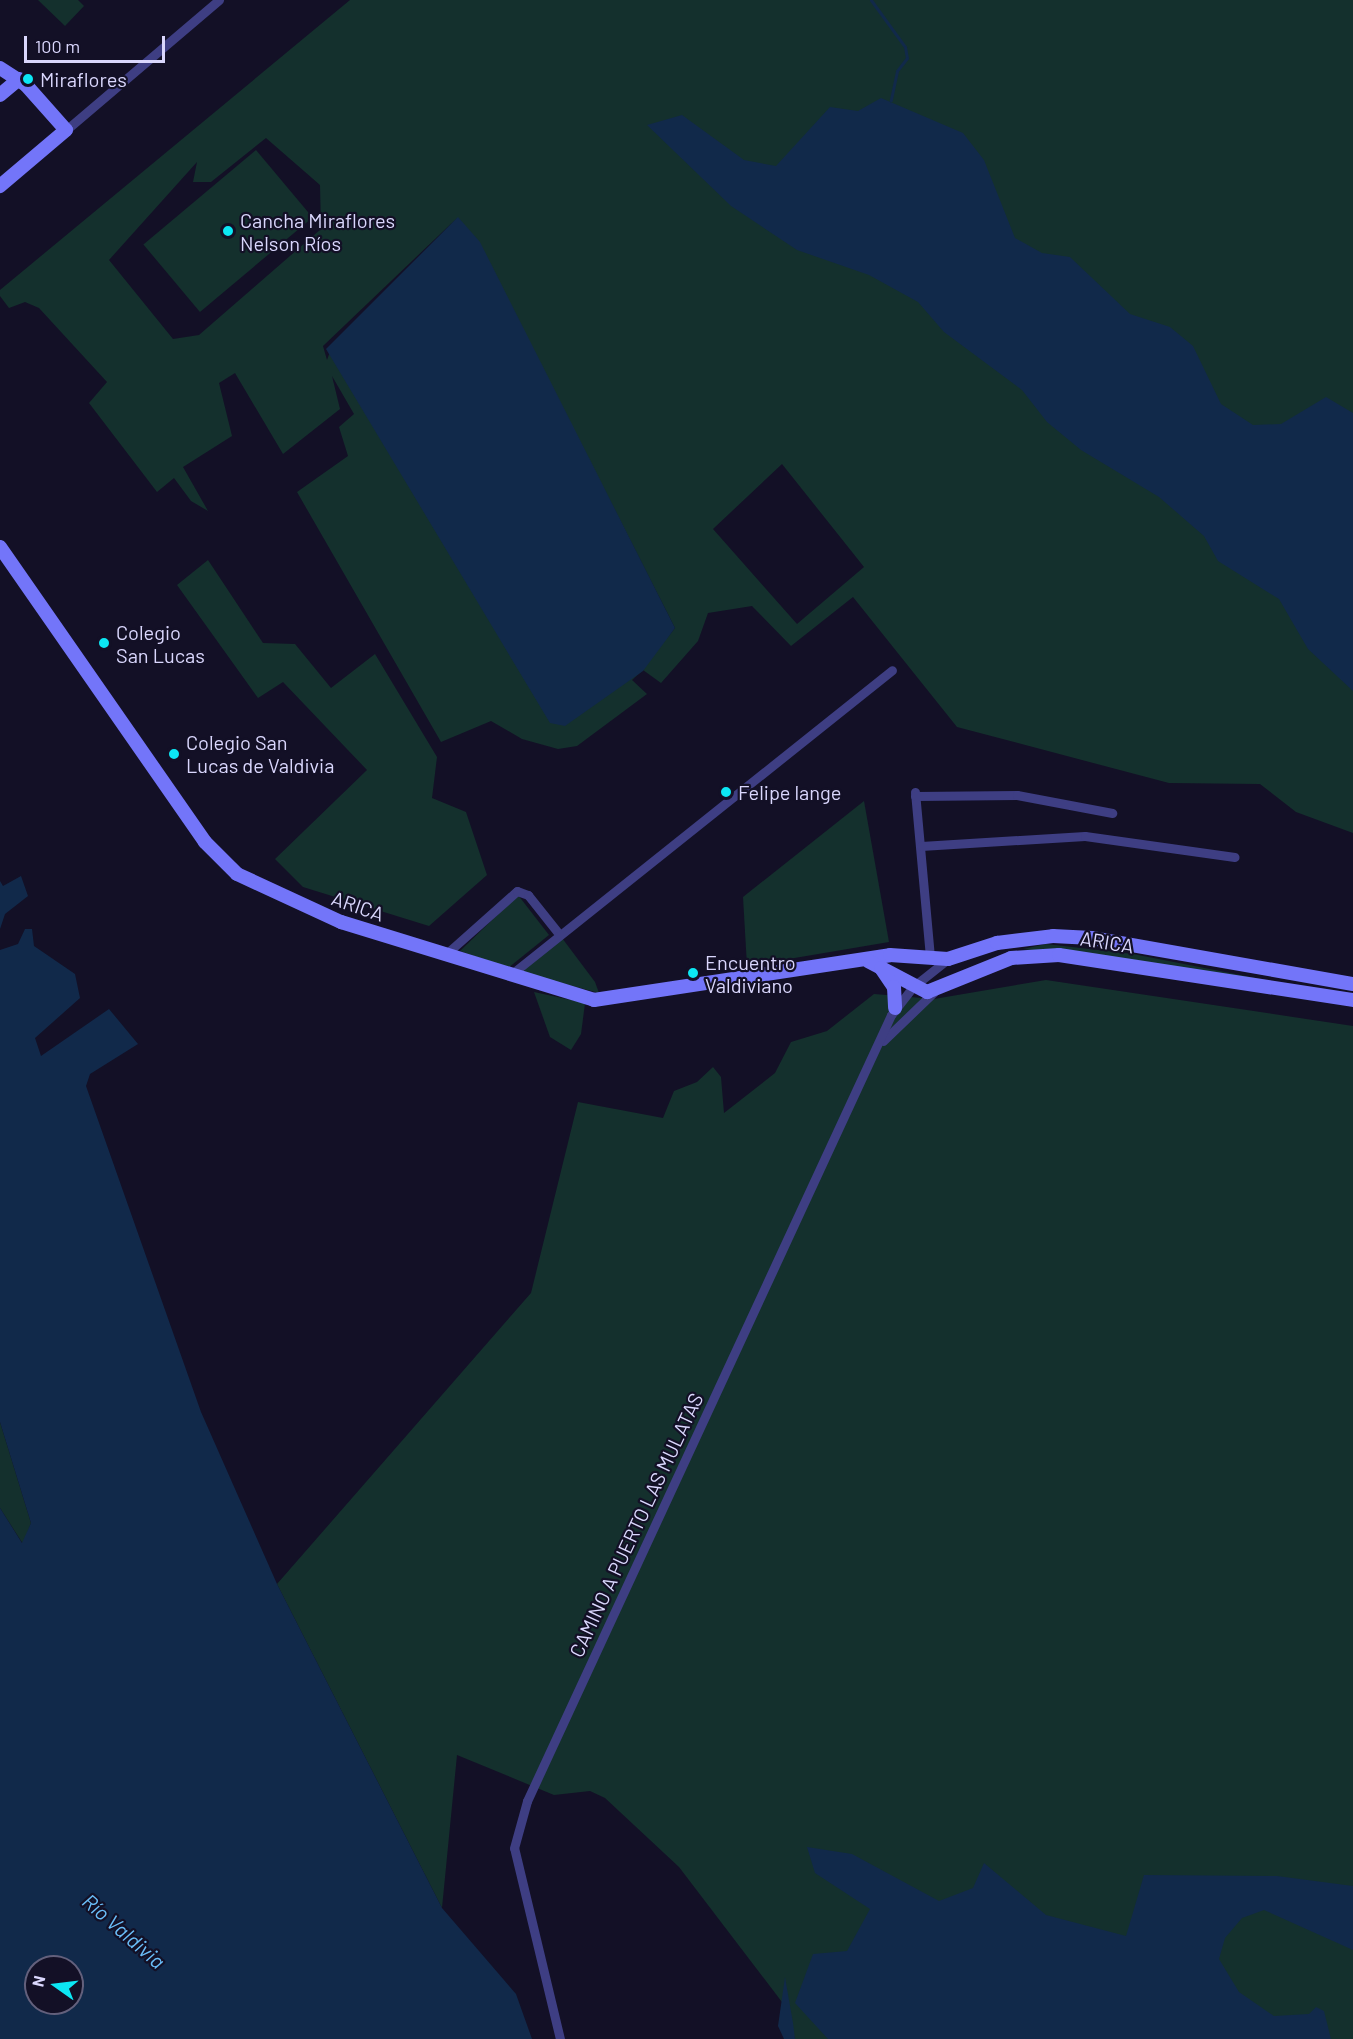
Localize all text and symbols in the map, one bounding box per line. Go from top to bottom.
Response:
scale bar [27,24,168,62]
text: 100 m [35,35,80,57]
place label: Miraflores [40,67,127,91]
marker: Miraflores [21,72,35,86]
place label: Cancha Miraflores Nelson Ríos [240,208,395,255]
marker: Cancha Miraflores Nelson Ríos [221,224,235,238]
place label: Colegio San Lucas [116,620,205,667]
marker: Colegio San Lucas [97,636,111,650]
place label: Colegio San Lucas de Valdivia [186,730,334,777]
marker: Colegio San Lucas de Valdivia [167,747,181,761]
place label: Felipe lange [738,780,841,804]
marker: Felipe lange [719,785,733,799]
street label: ARICA [329,886,387,926]
street label: ARICA [1079,926,1135,958]
place label: Encuentro Valdiviano [705,950,796,997]
marker: Encuentro Valdiviano [686,966,700,980]
street label: CAMINO A PUERTO LAS MULATAS [564,1389,708,1661]
water label: Río Valdivia [78,1888,170,1974]
north arrow [24,1955,84,2015]
text: N [27,1974,48,1988]

